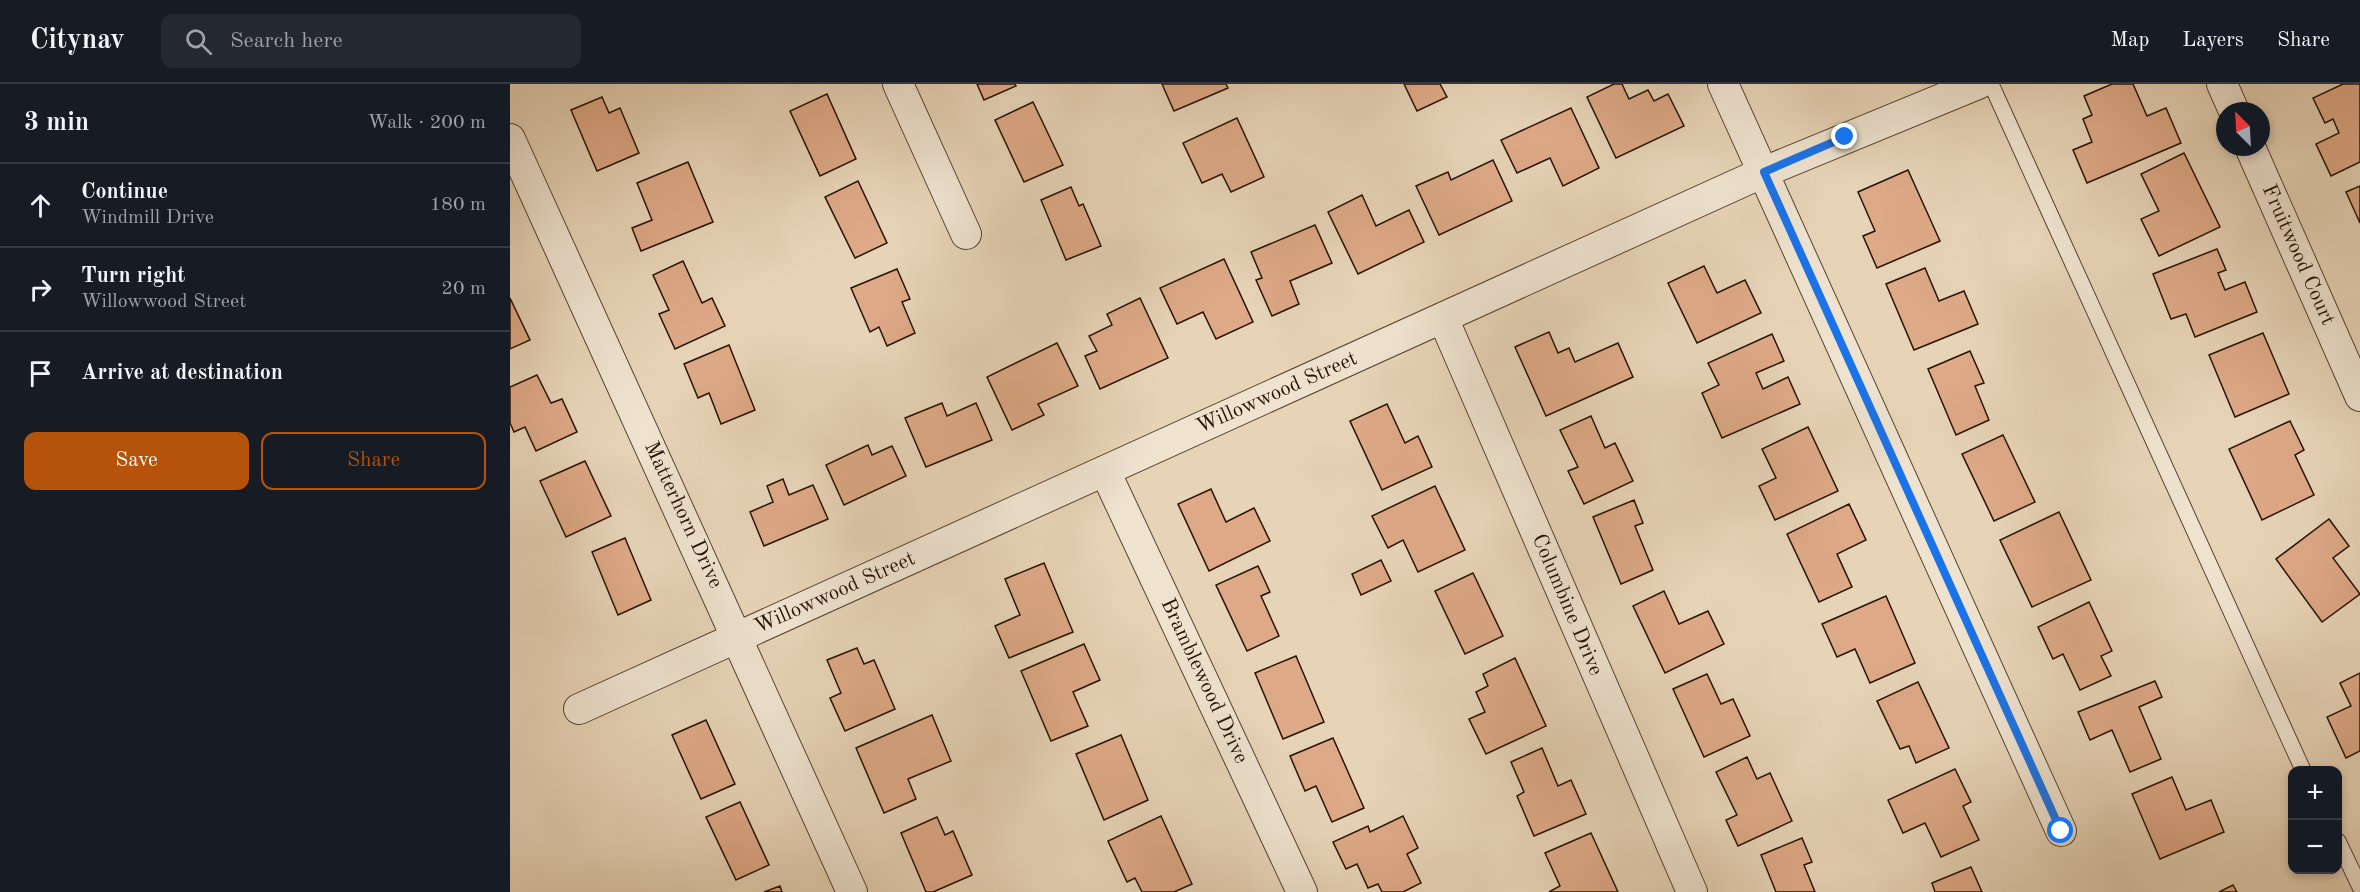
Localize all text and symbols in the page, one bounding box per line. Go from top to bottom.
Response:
search box [161,14,581,68]
icon: search [182,25,215,58]
text: Citynav [30,27,125,55]
text: Search here [230,30,343,52]
text: Map [2110,30,2149,51]
text: Layers [2182,30,2244,51]
text: Share [2277,30,2330,51]
north arrow [2216,102,2270,156]
text: 3 min [24,110,89,136]
text: Walk · 200 m [367,113,486,133]
route end [1831,123,1857,149]
text: Continue [81,181,168,203]
street label: Fruitwood Court [2258,181,2338,329]
icon: ahead [24,189,57,222]
text: 180 m [430,195,486,215]
text: Windmill Drive [81,208,214,228]
text: Turn right [81,265,185,287]
icon: right [24,273,57,306]
text: 20 m [441,279,486,299]
text: Willowwood Street [81,292,246,312]
street label: Willowwood Street [1193,348,1361,438]
icon: arrive [24,357,57,390]
text: Arrive at destination [81,362,283,384]
button: Save [24,432,249,490]
button: Share [261,432,486,490]
street label: Matterhorn Drive [640,438,726,592]
street label: Columbine Drive [1528,531,1606,679]
street label: Willowwood Street [751,548,919,638]
street label: Bramblewood Drive [1157,595,1251,767]
map controls [2288,766,2342,874]
button: + [2288,766,2342,820]
route start [2047,817,2073,843]
button: − [2288,820,2342,874]

